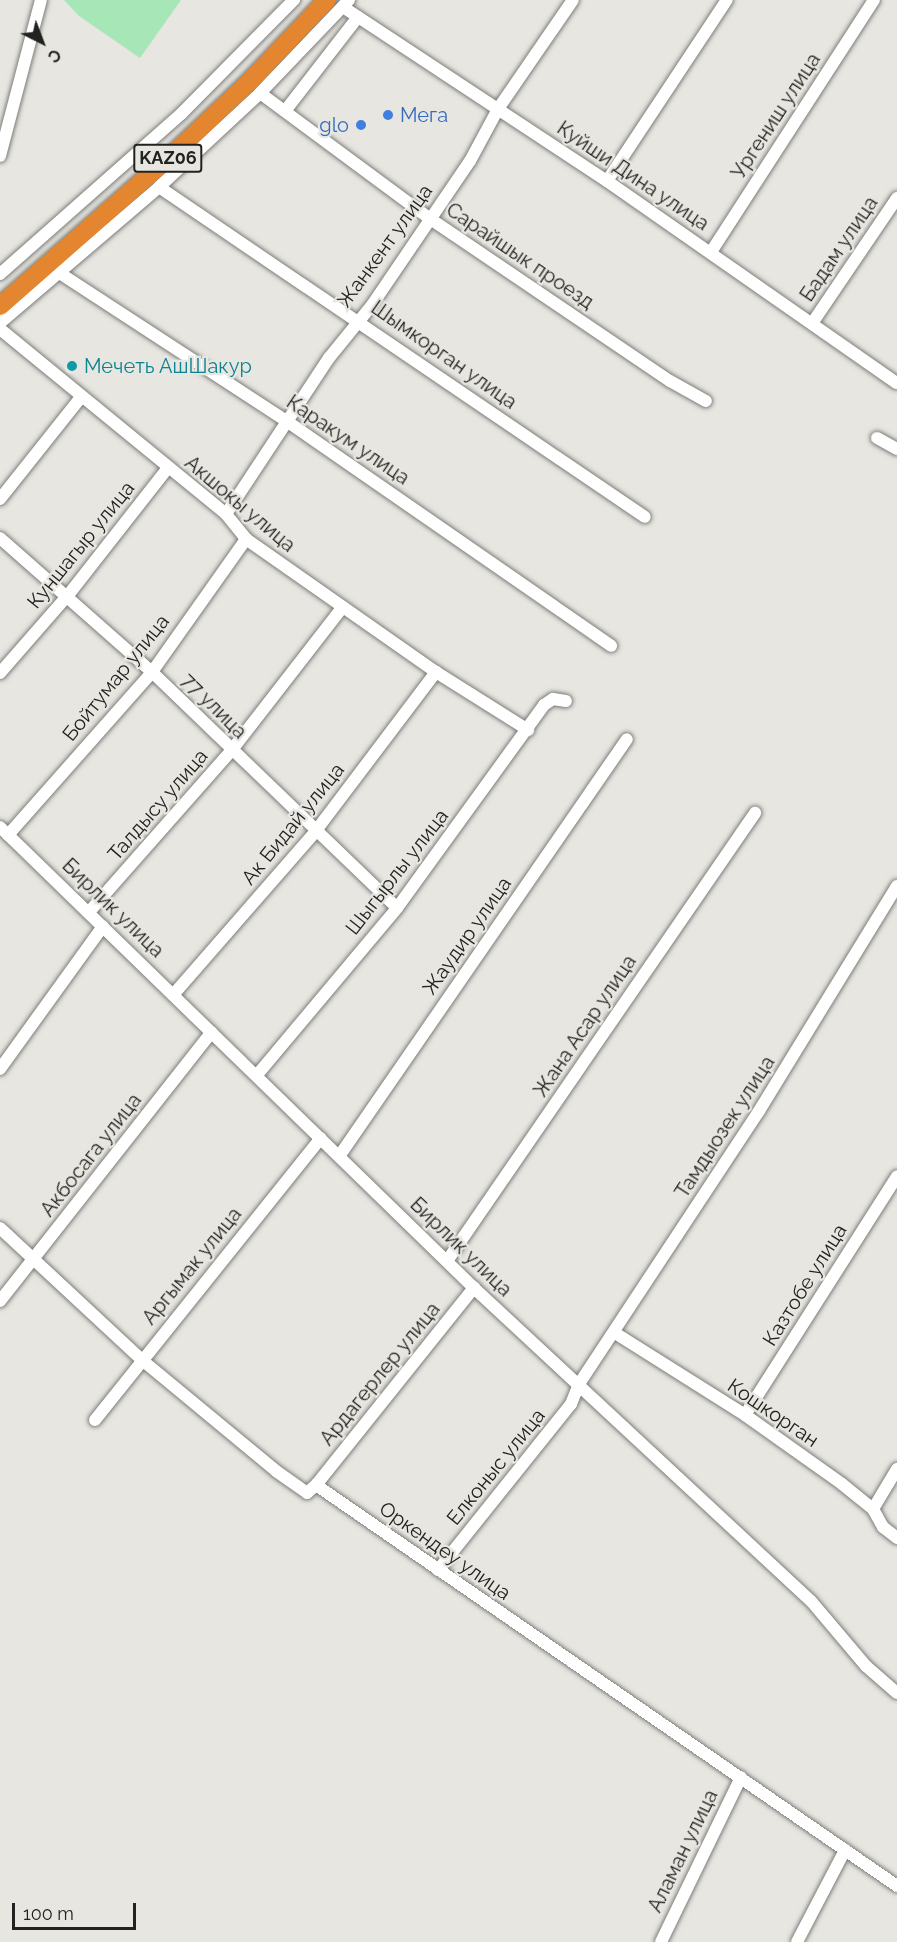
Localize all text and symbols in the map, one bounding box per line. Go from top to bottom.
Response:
north arrow [12,12,72,72]
text: С [44,45,65,66]
street label: Ургениш улица [726,48,826,184]
place label: Мега [400,103,448,127]
marker: Мега [381,108,395,122]
place label: glo [319,113,349,137]
street label: Куйши Дина улица [552,116,714,236]
marker: glo [354,118,368,132]
road number: KАZ06 [132,143,204,173]
street label: Жанкент улица [332,180,438,312]
street label: Бадам улица [795,192,883,306]
street label: Сарайшык проезд [442,198,598,314]
street label: Шымкорган улица [366,296,522,414]
place label: Мечеть АшШакур [84,354,253,378]
marker: Мечеть АшШакур [65,359,79,373]
street label: Каракум улица [282,390,414,490]
street label: Акшокы улица [180,451,300,557]
street label: Куншагыр улица [22,476,140,614]
street label: Бойтумар улица [58,610,174,746]
street label: 77 улица [176,668,252,744]
street label: Талдысу улица [103,744,213,866]
street label: Ак Бидай улица [236,758,350,890]
street label: Шыгырлы улица [340,804,454,940]
street label: Бирлик улица [57,853,169,963]
street label: Жаудир улица [417,872,517,1000]
street label: Жана Асар улица [528,950,642,1102]
street label: Тамдыозек улица [670,1051,780,1203]
street label: Акбосага улица [35,1088,147,1222]
street label: Бирлик улица [405,1192,517,1302]
street label: Аргымак улица [137,1202,247,1330]
street label: Казтобе улица [758,1219,852,1351]
street label: Ардагерлер улица [315,1297,445,1451]
street label: Кошкорган [723,1374,823,1452]
street label: Елконыс улица [442,1404,550,1530]
street label: Оркендеу улица [374,1496,516,1606]
street label: Аламан улица [643,1785,723,1917]
scale bar [15,1891,140,1929]
text: 100 m [23,1903,74,1924]

